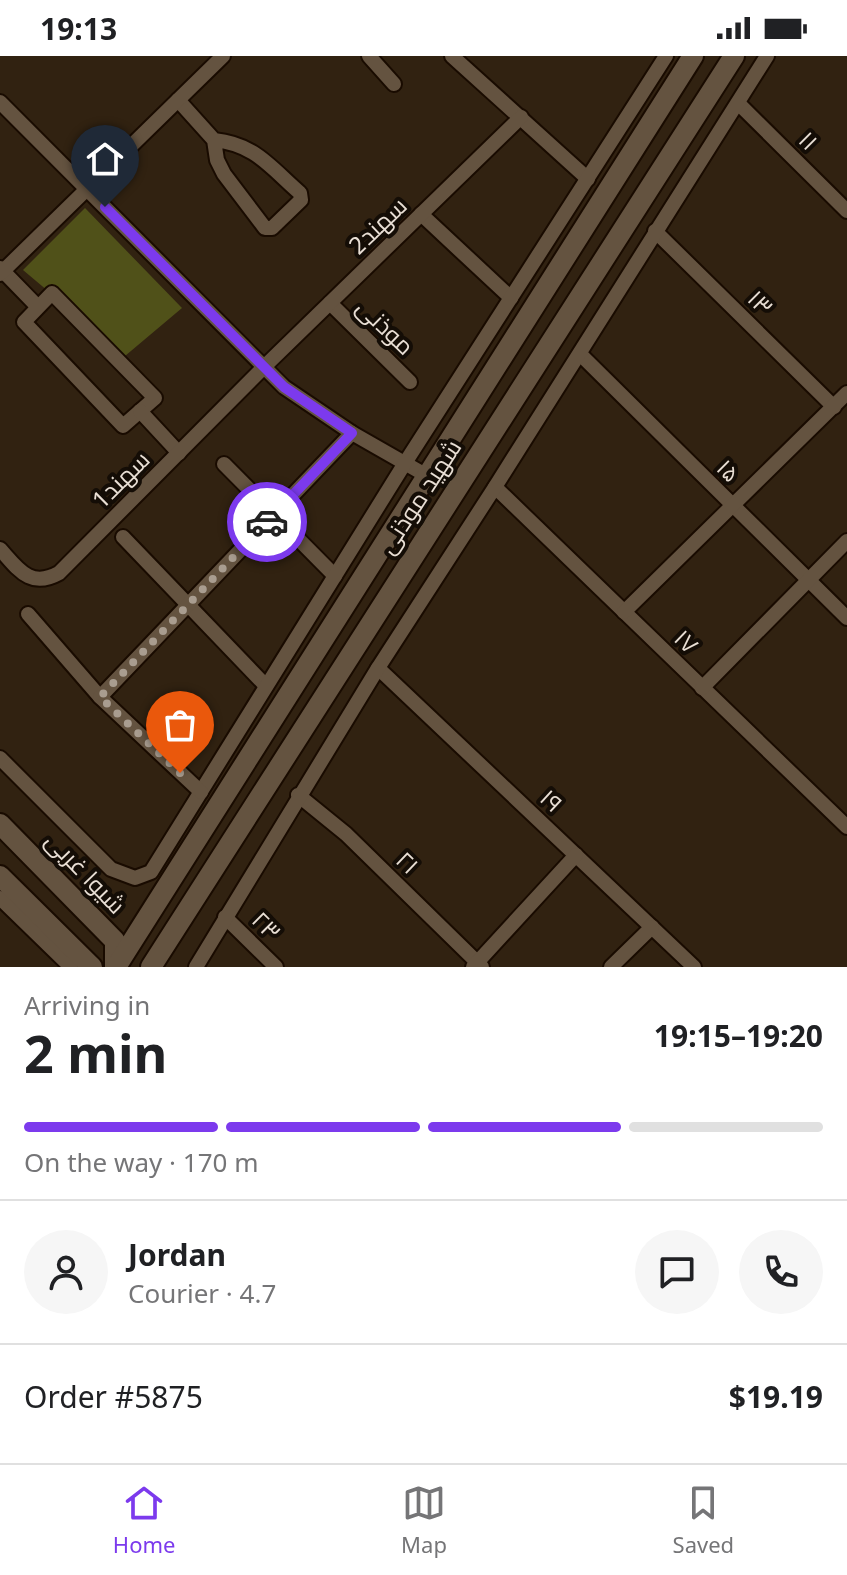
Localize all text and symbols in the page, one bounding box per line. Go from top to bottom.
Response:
text: 19:13 [40,8,117,49]
street label: ۱۱ [792,123,826,157]
pin [71,125,139,207]
icon: home [83,137,127,181]
street label: 2سهند [341,189,413,261]
street label: ۱۳ [741,282,781,322]
street label: موذنی [350,290,422,362]
street label: شهید موذنی [369,433,468,560]
street label: 1سهند [84,443,156,515]
street label: ۱۵ [710,451,748,489]
courier [227,482,307,562]
icon: car [245,500,289,544]
street label: ۱۷ [668,621,707,661]
pin [146,691,214,773]
icon: bag [158,703,202,747]
street label: ۱۹ [534,781,571,819]
street label: شیوا غربی [39,824,134,920]
street label: ۲۱ [389,843,427,881]
street label: ۲۳ [245,903,289,947]
text: Arriving in [24,987,150,1023]
text: 19:15–19:20 [654,1015,823,1056]
text: 2 min [24,1017,167,1088]
text: On the way · 170 m [24,1144,258,1180]
button: person [24,1230,108,1314]
button: chat [635,1230,719,1314]
button: phone [739,1230,823,1314]
text: Jordan [128,1234,226,1275]
text: Courier · 4.7 [128,1275,276,1311]
text: Order #5875 [24,1376,203,1417]
text: $19.19 [729,1376,823,1417]
tab: Home [113,1481,175,1559]
tab: Map [401,1481,447,1559]
tab: Saved [673,1481,734,1559]

